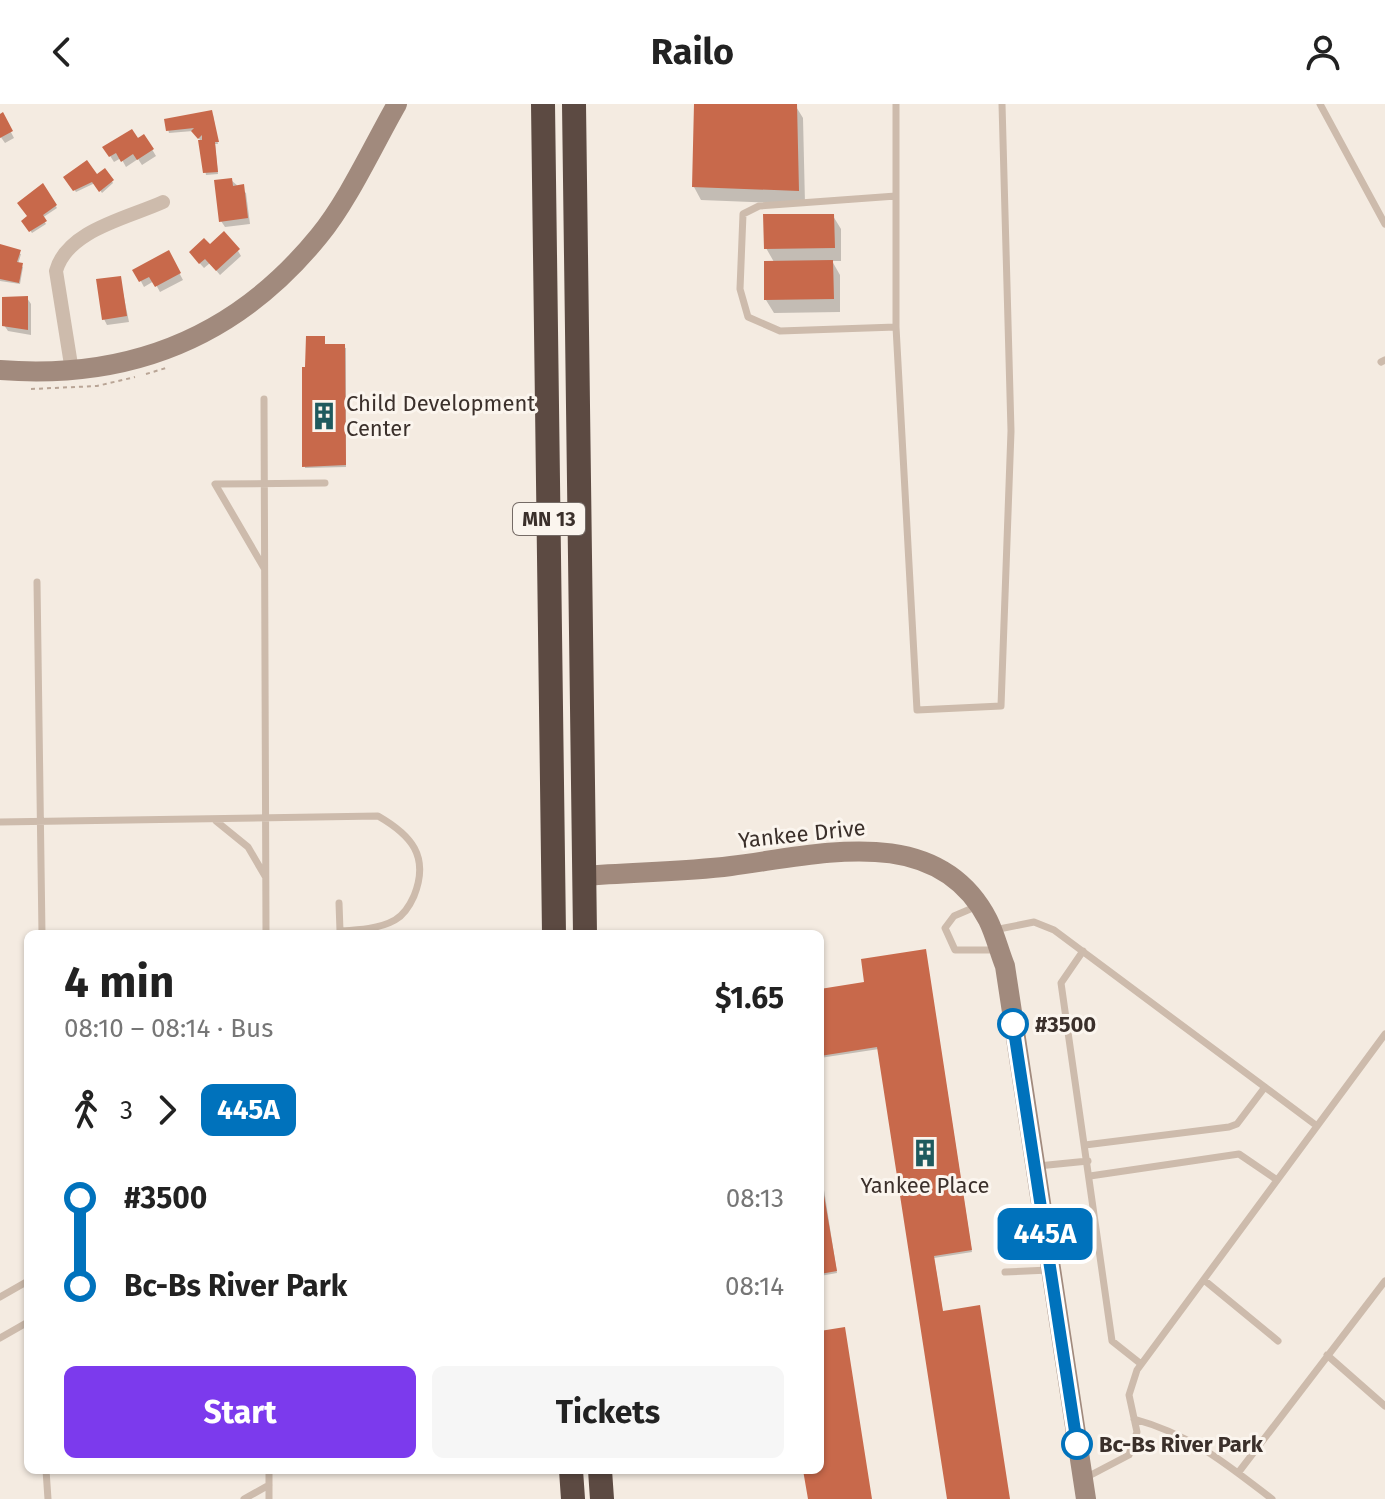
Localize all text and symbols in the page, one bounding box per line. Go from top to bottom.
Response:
icon: back [40,30,84,74]
text: Railo [651,30,734,74]
icon: person [1301,30,1345,74]
place label: Child Development Center [346,390,535,442]
building icon: Child Development Center [309,401,339,431]
road number: MN 13 [513,503,585,535]
street label: Yankee Drive [737,814,867,854]
text: 4 min [64,956,174,1009]
text: $1.65 [715,980,784,1016]
marker: #3500 [998,1009,1028,1039]
place label: #3500 [1035,1011,1096,1038]
text: 08:10 – 08:14 · Bus [64,1013,273,1044]
icon: walk [64,1088,108,1132]
icon: forward [145,1088,189,1132]
text: 445A [217,1093,280,1126]
text: 3 [120,1095,133,1126]
building icon: Yankee Place [910,1138,940,1168]
place label: Yankee Place [860,1172,990,1199]
text: #3500 [124,1180,207,1216]
text: 08:13 [726,1183,784,1214]
line badge: 445A [989,1208,1101,1260]
text: 445A [1014,1217,1076,1250]
text: Bc-Bs River Park [124,1268,347,1304]
text: 08:14 [725,1271,784,1302]
button: Start [64,1366,416,1458]
button: Tickets [432,1366,784,1458]
marker: Bc-Bs River Park [1062,1429,1092,1459]
place label: Bc-Bs River Park [1099,1431,1264,1458]

